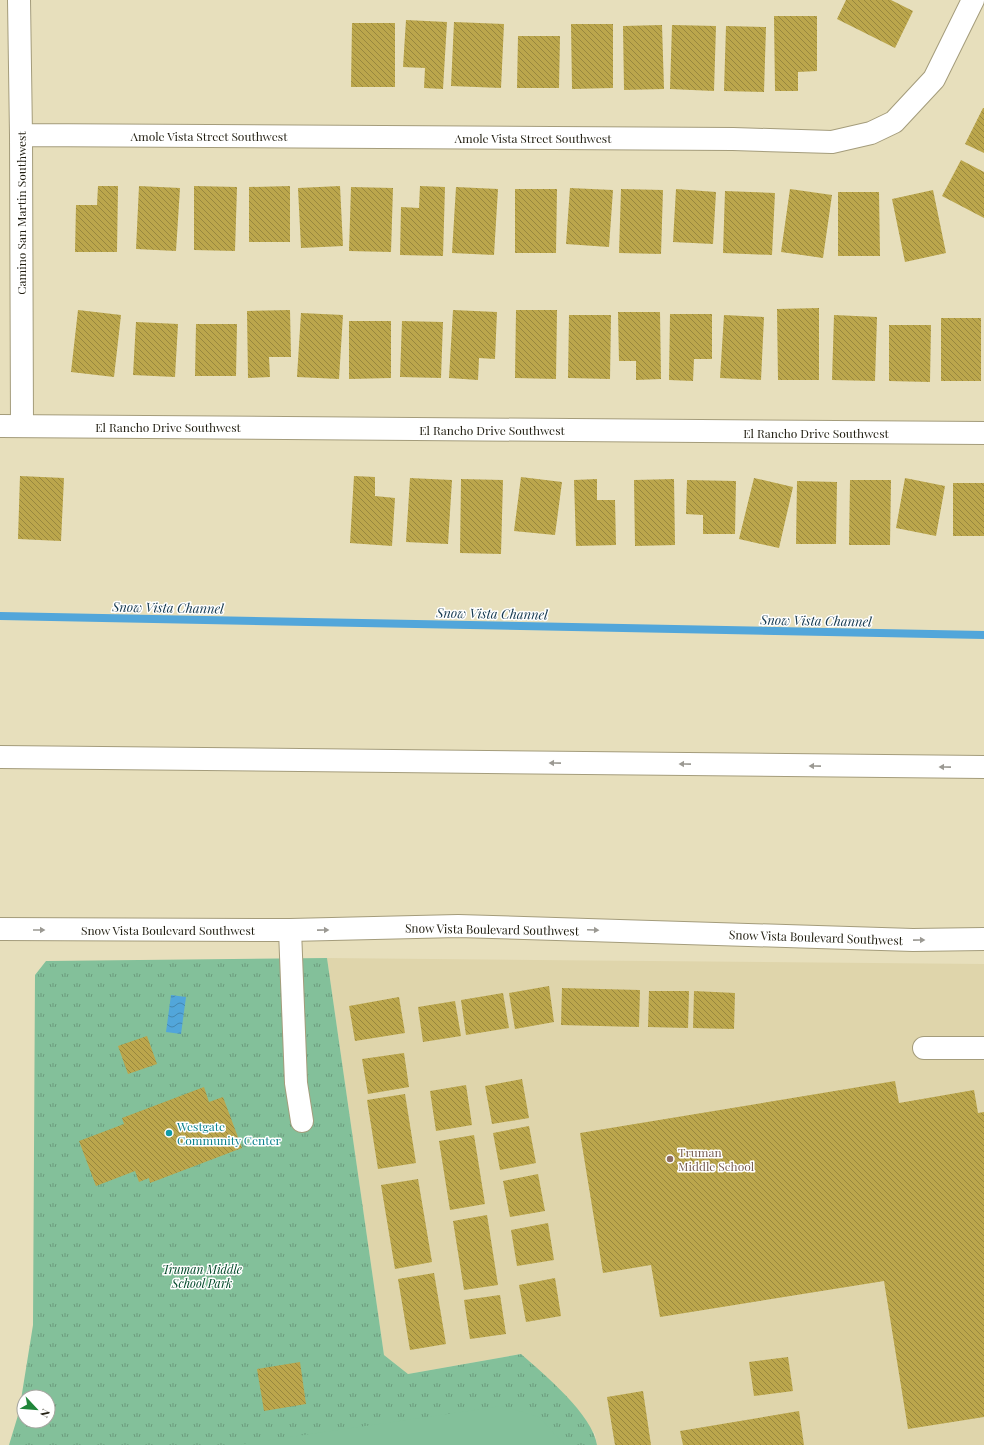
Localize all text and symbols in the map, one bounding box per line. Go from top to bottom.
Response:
street label: Amole Vista Street Southwest [130,128,288,144]
street label: Amole Vista Street Southwest [454,130,612,146]
street label: Camino San Martin Southwest [13,131,29,295]
street label: El Rancho Drive Southwest [95,419,241,435]
street label: El Rancho Drive Southwest [419,422,565,438]
street label: El Rancho Drive Southwest [743,425,889,441]
water label: Snow Vista Channel [111,598,225,616]
water label: Snow Vista Channel [435,604,549,622]
water label: Snow Vista Channel [759,611,873,629]
one-way arrow [548,760,561,766]
one-way arrow [678,761,691,767]
one-way arrow [808,763,821,769]
one-way arrow [938,764,951,770]
street label: Snow Vista Boulevard Southwest [405,919,580,939]
street label: Snow Vista Boulevard Southwest [81,922,256,938]
street label: Snow Vista Boulevard Southwest [729,926,904,948]
one-way arrow [33,927,46,933]
one-way arrow [317,927,330,933]
one-way arrow [587,927,599,934]
one-way arrow [913,937,926,943]
place label: Westgate Community Center [176,1118,282,1148]
marker: Westgate Community Center [164,1128,174,1138]
place label: Truman Middle School [678,1144,755,1174]
marker: Truman Middle School [665,1154,675,1164]
park label: Truman Middle School Park [162,1261,242,1291]
north arrow [16,1389,56,1429]
text: N [37,1407,54,1421]

